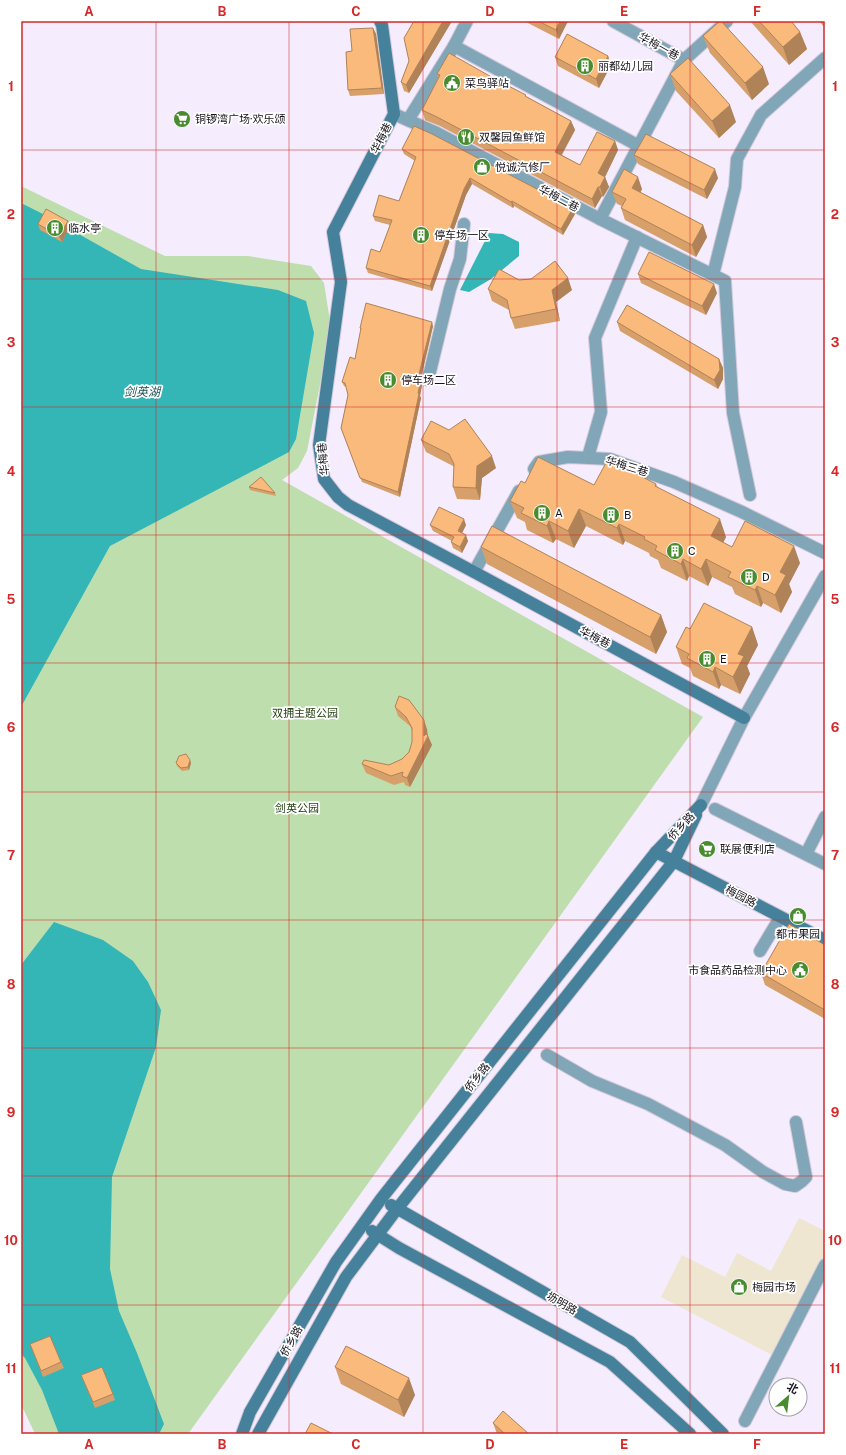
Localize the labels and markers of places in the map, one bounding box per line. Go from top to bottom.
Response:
building icon: 丽都幼儿园 [575,56,595,76]
place label: 丽都幼儿园 [598,60,653,72]
public building icon: 菜鸟驿站 [442,73,462,93]
place label: 菜鸟驿站 [465,77,509,89]
supermarket icon: 铜锣湾广场·欢乐颂 [172,109,192,129]
place label: 铜锣湾广场·欢乐颂 [195,113,286,125]
restaurant icon: 双馨园鱼鲜馆 [456,127,476,147]
place label: 双馨园鱼鲜馆 [479,131,545,143]
shop icon: 悦诚汽修厂 [472,157,492,177]
place label: 悦诚汽修厂 [495,161,550,173]
building icon: 临水亭 [45,218,65,238]
place label: 临水亭 [68,222,101,234]
building icon: 停车场一区 [411,225,431,245]
place label: 停车场一区 [434,229,489,241]
building icon: 停车场二区 [378,370,398,390]
place label: 停车场二区 [401,374,456,386]
building icon: A [532,503,552,523]
building icon: B [601,505,621,525]
place label: A [555,507,563,519]
place label: B [624,509,631,521]
building icon: C [665,541,685,561]
place label: C [688,545,696,557]
building icon: D [739,567,759,587]
place label: D [762,571,770,583]
building icon: E [697,649,717,669]
place label: E [720,653,727,665]
supermarket icon: 联展便利店 [697,839,717,859]
place label: 联展便利店 [720,843,775,855]
shop icon: 都市果园 [788,906,808,926]
place label: 都市果园 [776,928,820,940]
public building icon: 市食品药品检测中心 [790,960,810,980]
place label: 市食品药品检测中心 [688,964,787,976]
shop icon: 梅园市场 [729,1277,749,1297]
place label: 梅园市场 [752,1281,796,1293]

